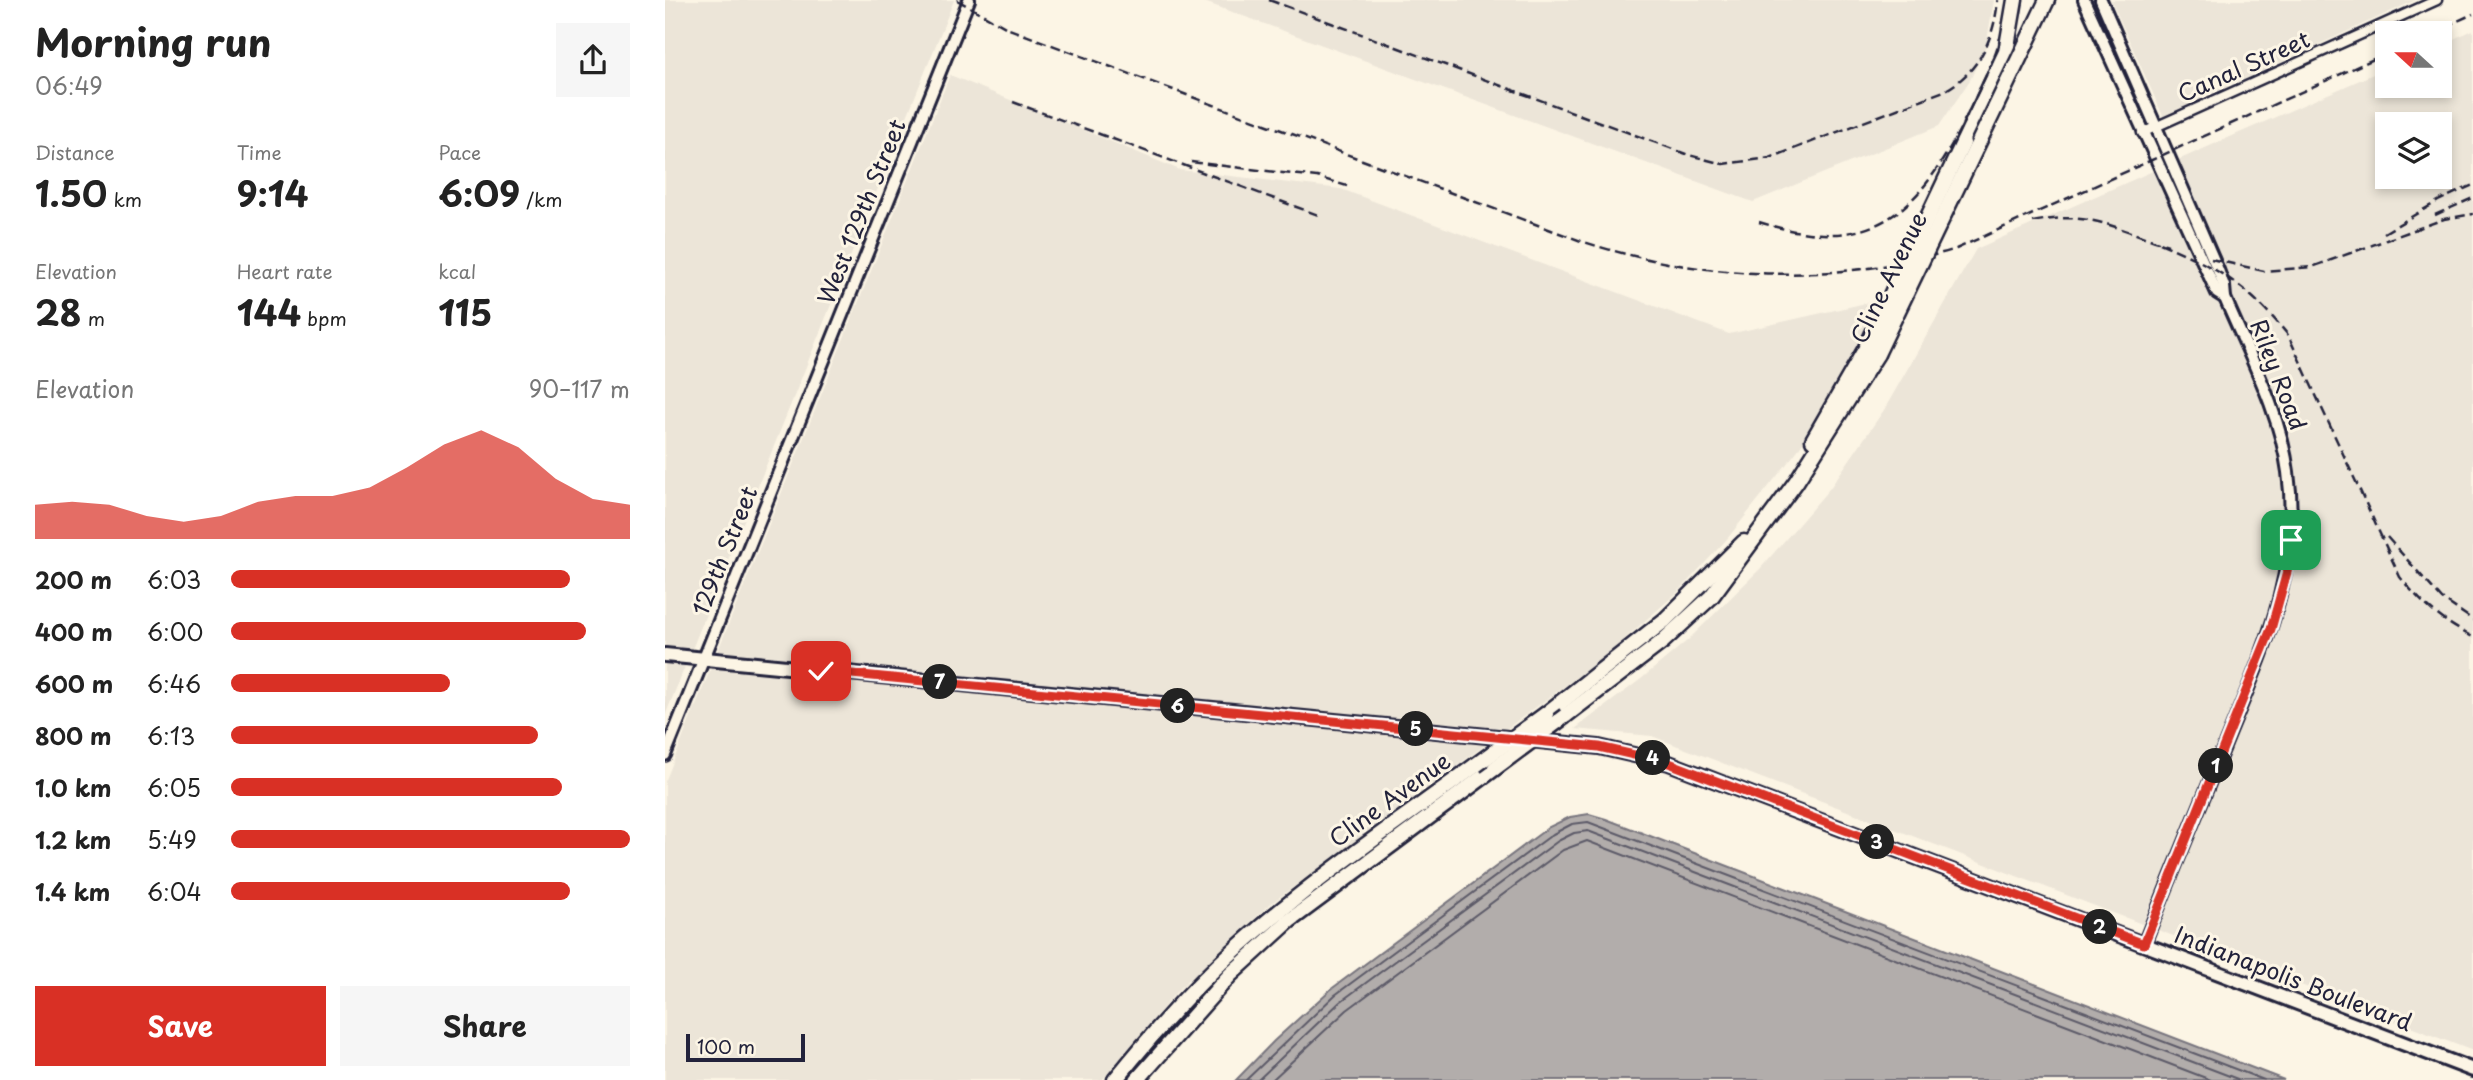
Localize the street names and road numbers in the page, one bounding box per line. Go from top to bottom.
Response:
street label: Canal Street [2172,21,2315,110]
street label: West 129th Street [807,114,914,309]
street label: Cline Avenue [1841,206,1935,349]
street label: Riley Road [2242,314,2317,435]
street label: 129th Street [682,481,765,620]
street label: Cline Avenue [1321,743,1457,855]
street label: Indianapolis Boulevard [2170,916,2417,1039]

